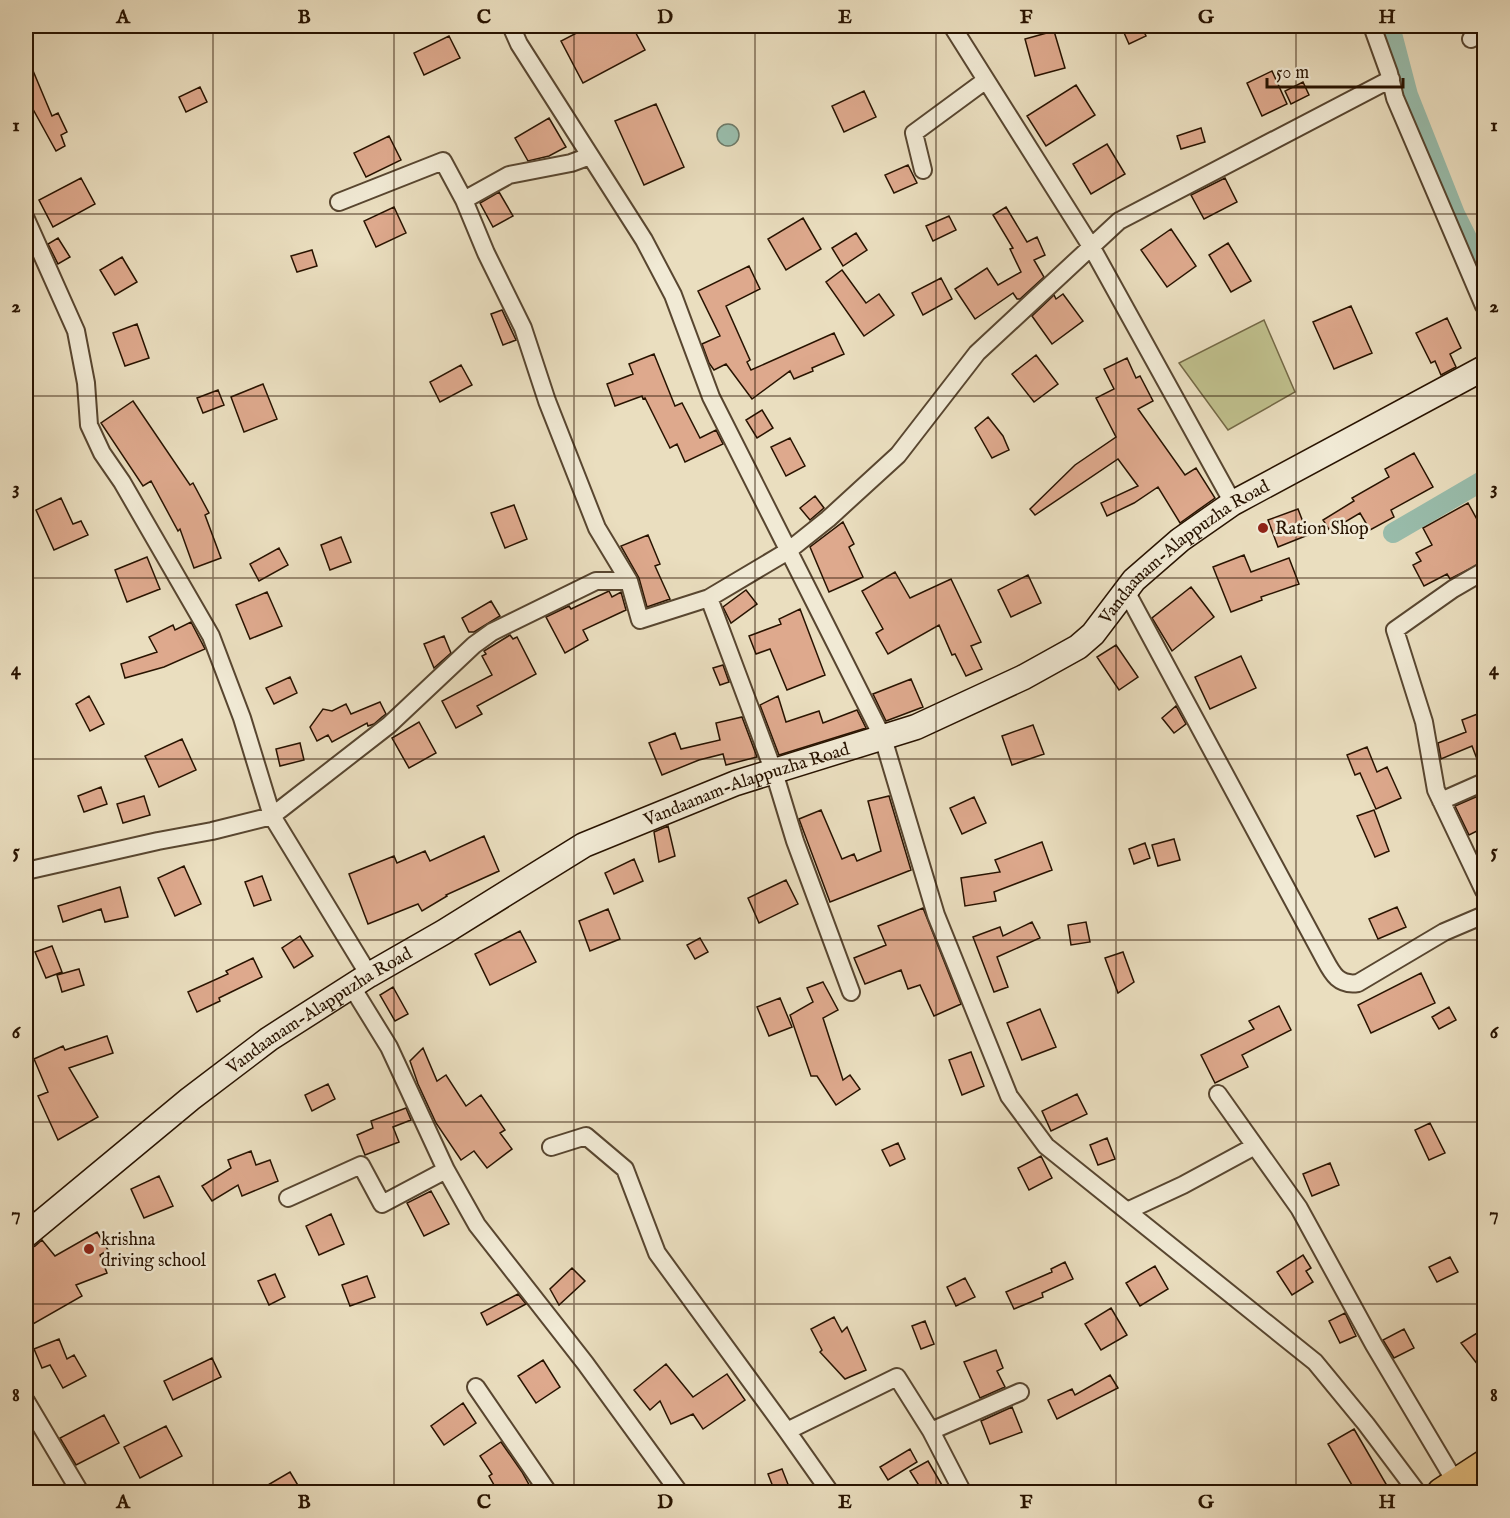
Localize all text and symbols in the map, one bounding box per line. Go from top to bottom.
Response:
text: A [115,5,131,30]
text: B [297,5,311,30]
text: C [477,5,491,30]
text: D [657,5,673,30]
text: E [838,5,852,30]
text: F [1020,5,1033,30]
text: G [1198,5,1215,30]
text: H [1378,5,1396,30]
scale bar [1267,51,1404,89]
text: 50 m [1276,62,1309,85]
text: 1 [12,113,20,138]
text: 1 [1490,113,1498,138]
text: 2 [11,294,21,319]
text: 2 [1489,294,1499,319]
street label: Vandaanam-Alappuzha Road [1094,475,1274,630]
text: 3 [12,476,20,501]
text: 3 [1490,476,1498,501]
place label: Ration Shop [1275,518,1369,541]
marker: Ration Shop [1256,521,1270,535]
text: 4 [11,657,22,682]
text: 4 [1489,657,1500,682]
street label: Vandaanam-Alappuzha Road [640,738,853,833]
text: 5 [12,839,20,864]
text: 5 [1490,839,1498,864]
street label: Vandaanam-Alappuzha Road [222,943,417,1081]
text: 6 [12,1020,22,1045]
text: 6 [1490,1020,1500,1045]
text: 7 [11,1202,21,1227]
text: 7 [1489,1202,1499,1227]
place label: krishna driving school [101,1229,206,1273]
marker: krishna driving school [82,1242,96,1256]
text: 8 [12,1383,20,1408]
text: 8 [1490,1383,1498,1408]
text: A [115,1490,131,1515]
text: B [297,1490,311,1515]
text: C [477,1490,491,1515]
text: D [657,1490,673,1515]
text: E [838,1490,852,1515]
text: F [1020,1490,1033,1515]
text: G [1198,1490,1215,1515]
text: H [1378,1490,1396,1515]

